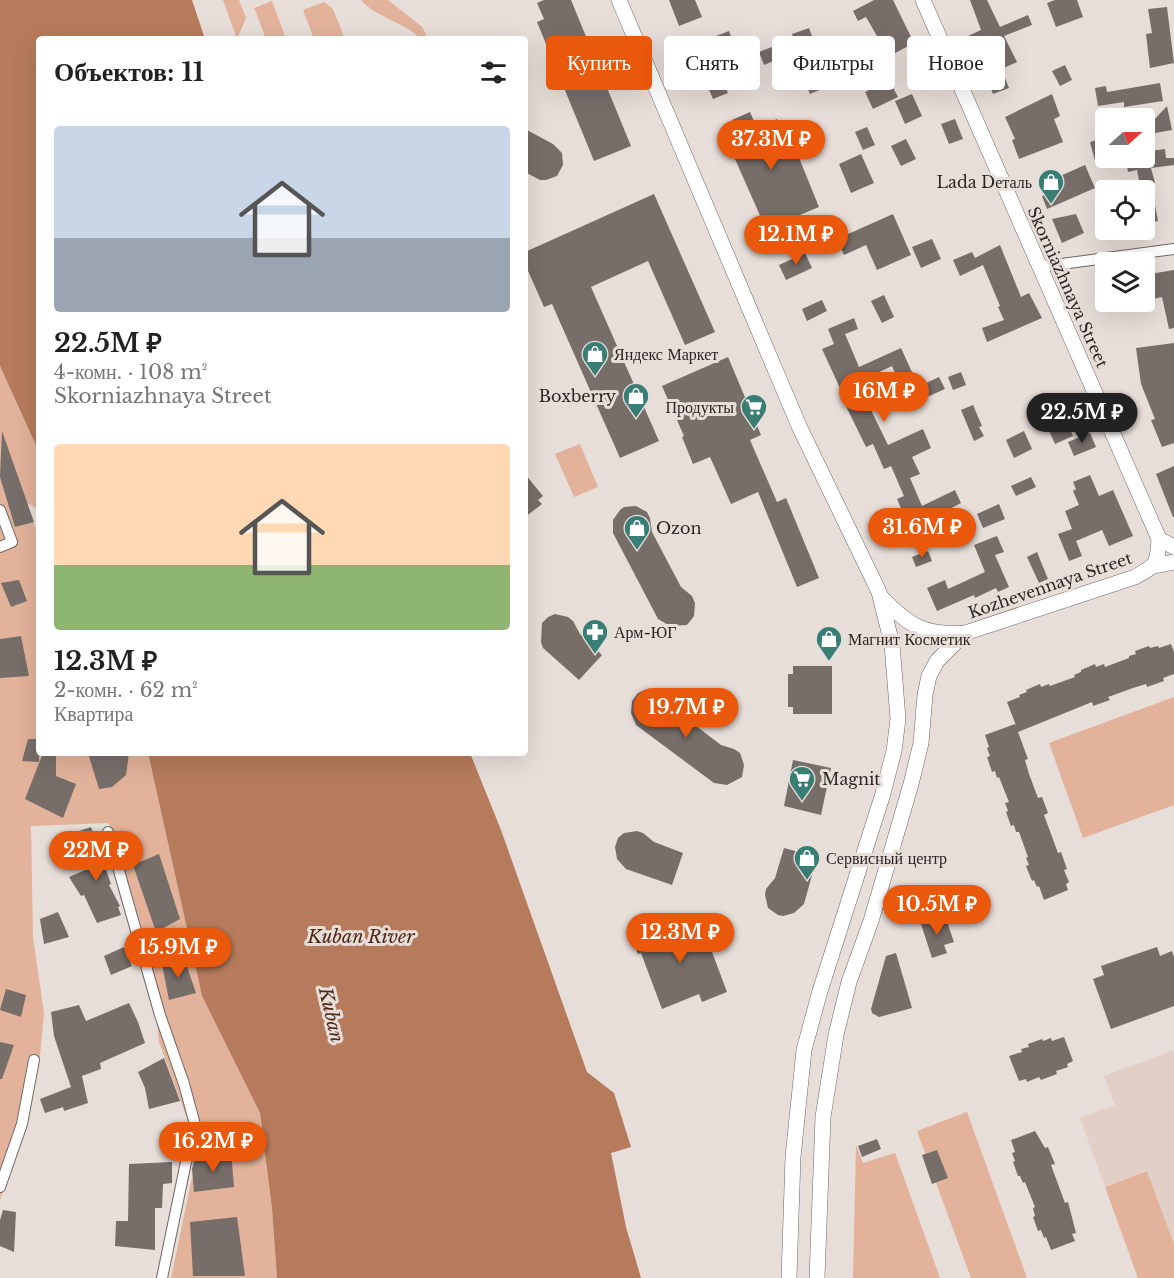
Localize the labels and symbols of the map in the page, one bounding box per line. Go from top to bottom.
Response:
north arrow [1095,108,1155,168]
pin: 37.3M ₽ [716,120,826,171]
shop icon: Lada Dеталь [1036,167,1066,205]
place label: Lada Dеталь [936,172,1032,192]
street label: Skorniazhnaya Street [1023,203,1113,371]
pin: 12.1M ₽ [741,215,851,266]
shop icon: Яндекс Маркет [580,339,610,377]
place label: Яндекс Маркет [614,344,718,364]
pin: 16M ₽ [842,372,926,423]
shop icon: Boxberry [621,381,651,419]
place label: Boxberry [539,386,617,406]
supermarket icon: Продукты [739,392,769,430]
pin: 22.5M ₽ [1027,393,1137,444]
place label: Продукты [665,397,734,417]
pin: 31.6M ₽ [867,508,977,559]
shop icon: Ozon [622,513,652,551]
place label: Ozon [656,518,701,538]
street label: Kozhevennaya Street [965,548,1135,622]
pharmacy icon: Арм-ЮГ [580,617,610,655]
place label: Арм-ЮГ [614,622,677,642]
shop icon: Магнит Косметик [814,624,844,662]
place label: Магнит Косметик [848,629,971,649]
pin: 19.7M ₽ [631,688,741,739]
supermarket icon: Magnit [787,764,817,802]
place label: Magnit [822,769,880,789]
pin: 22M ₽ [54,831,138,882]
shop icon: Сервисный центр [792,843,822,881]
place label: Сервисный центр [826,848,947,868]
pin: 10.5M ₽ [882,885,992,936]
pin: 12.3M ₽ [625,913,735,964]
water label: Kuban River [307,926,415,948]
pin: 15.9M ₽ [123,928,233,979]
water label: Kuban [314,984,348,1045]
pin: 16.2M ₽ [158,1122,268,1173]

